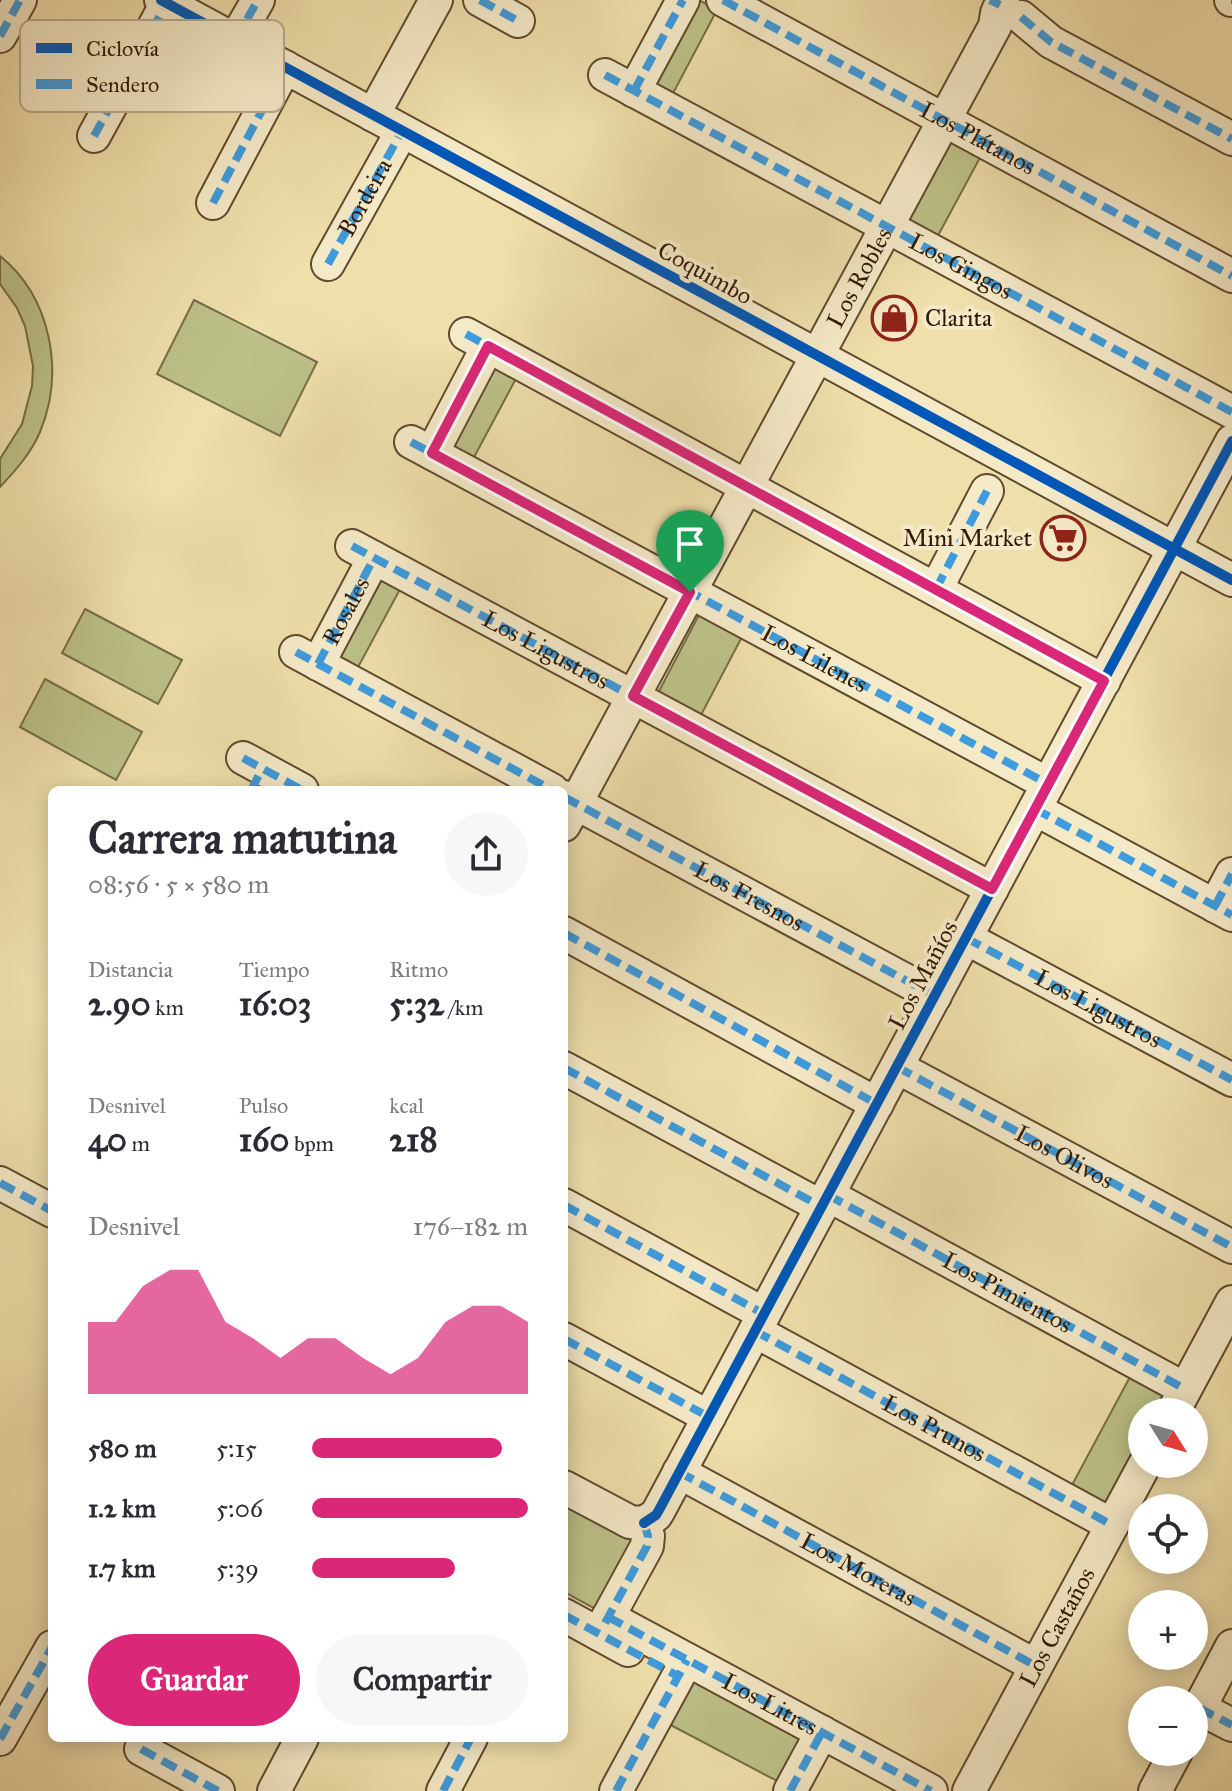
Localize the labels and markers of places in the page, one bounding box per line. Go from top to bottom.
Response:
shop icon: Clarita [870,294,918,342]
place label: Clarita [925,303,993,333]
pin [656,510,724,592]
supermarket icon: Mini Market [1039,514,1087,562]
place label: Mini Market [903,523,1032,553]

